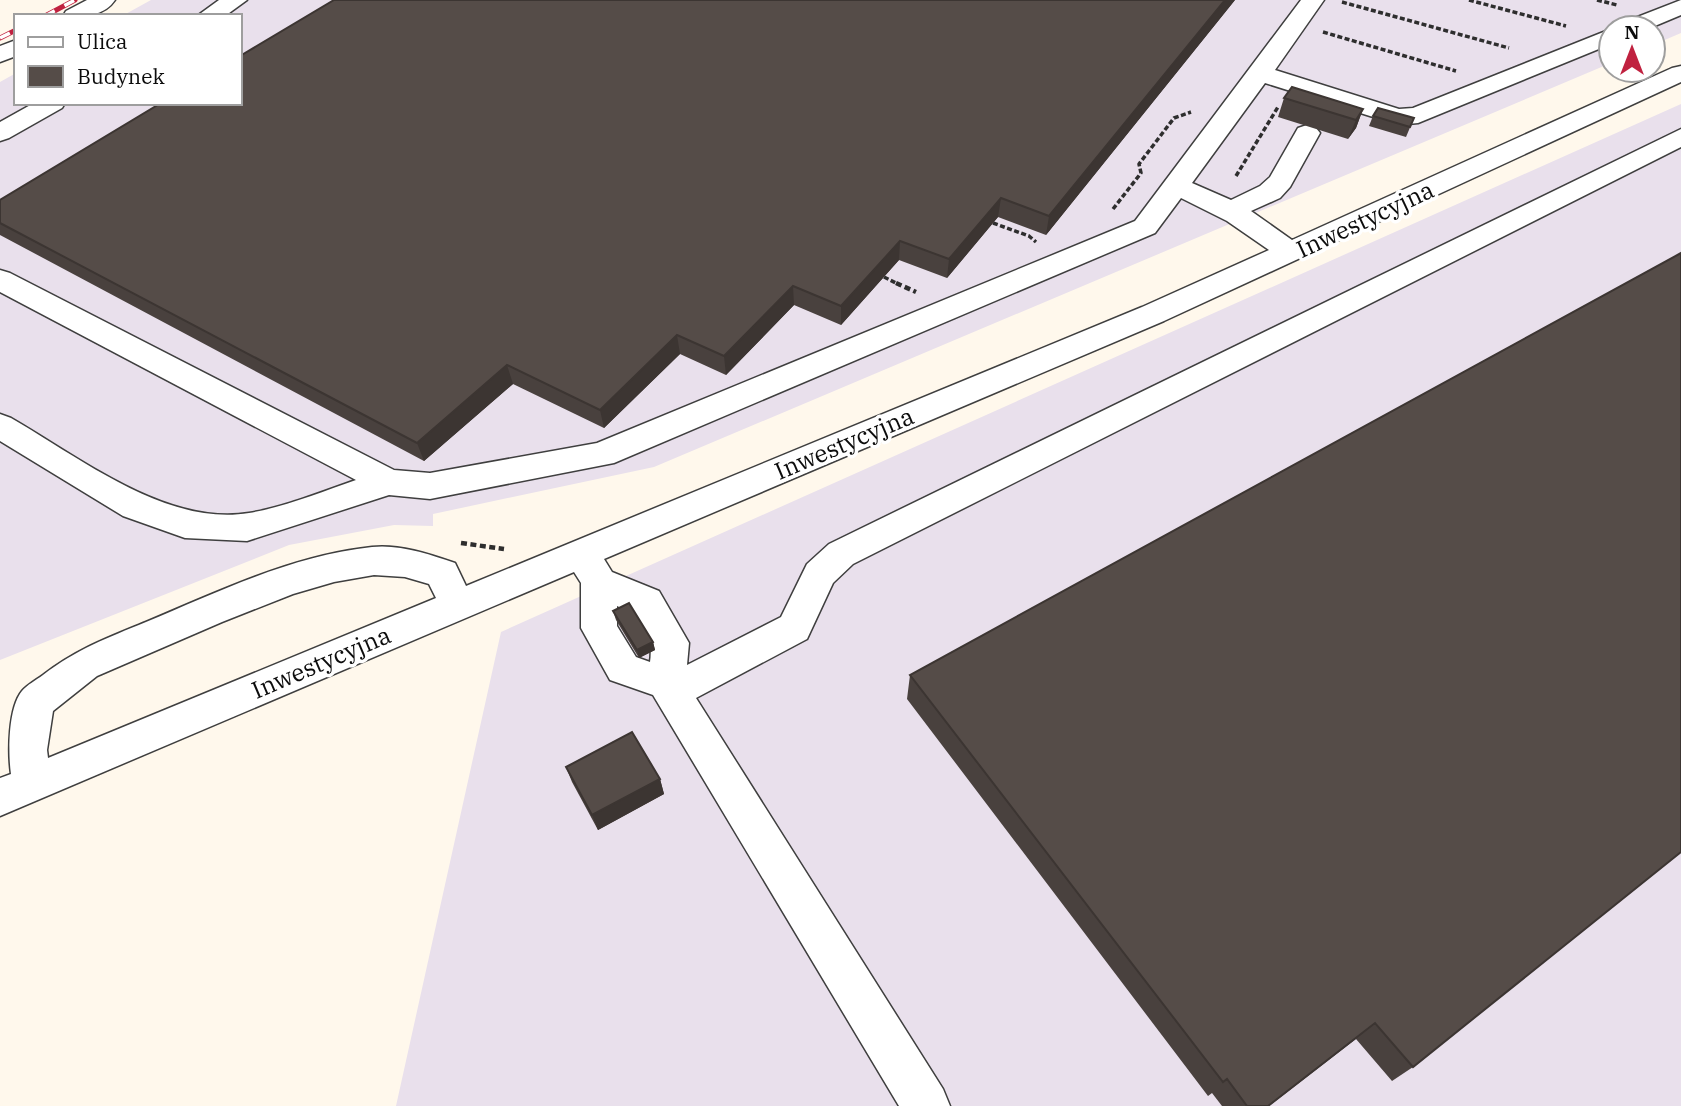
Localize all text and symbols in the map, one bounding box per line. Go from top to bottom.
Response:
legend [14,14,242,105]
north arrow [1597,14,1667,84]
text: N [1624,20,1640,44]
text: Ulica [77,27,128,55]
text: Budynek [77,62,166,90]
street label: Inwestycyjna [1291,173,1439,265]
street label: Inwestycyjna [770,399,918,487]
street label: Inwestycyjna [247,618,395,706]

